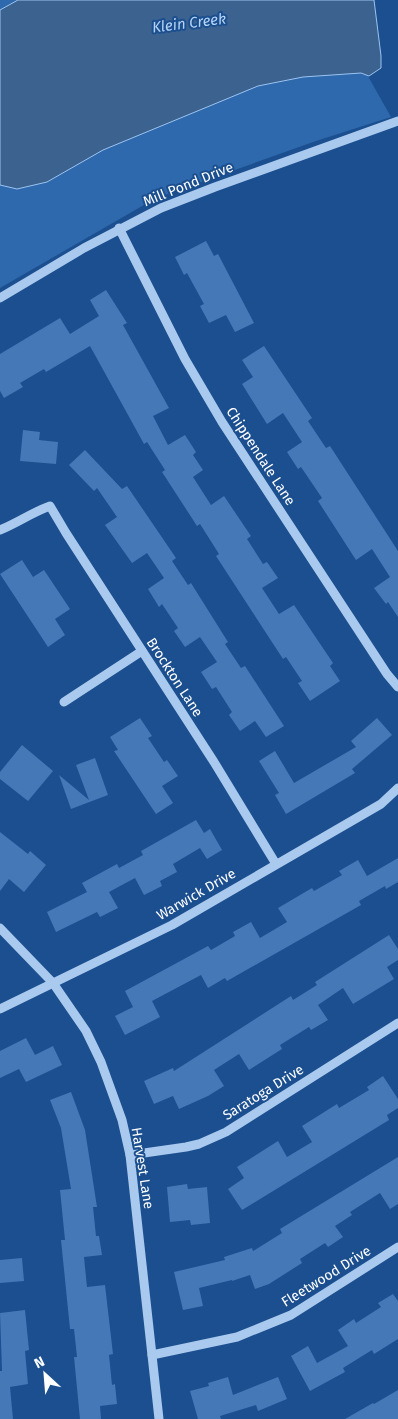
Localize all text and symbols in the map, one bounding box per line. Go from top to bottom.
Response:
water label: Klein Creek [151,10,227,36]
street label: Mill Pond Drive [141,159,236,210]
street label: Chippendale Lane [222,404,299,509]
street label: Brockton Lane [143,635,206,720]
street label: Warwick Drive [154,865,239,924]
street label: Saratoga Drive [220,1061,307,1124]
street label: Harvest Lane [128,1126,157,1210]
street label: Fleetwood Drive [278,1242,374,1311]
north arrow [20,1349,70,1399]
text: N [32,1353,47,1372]

